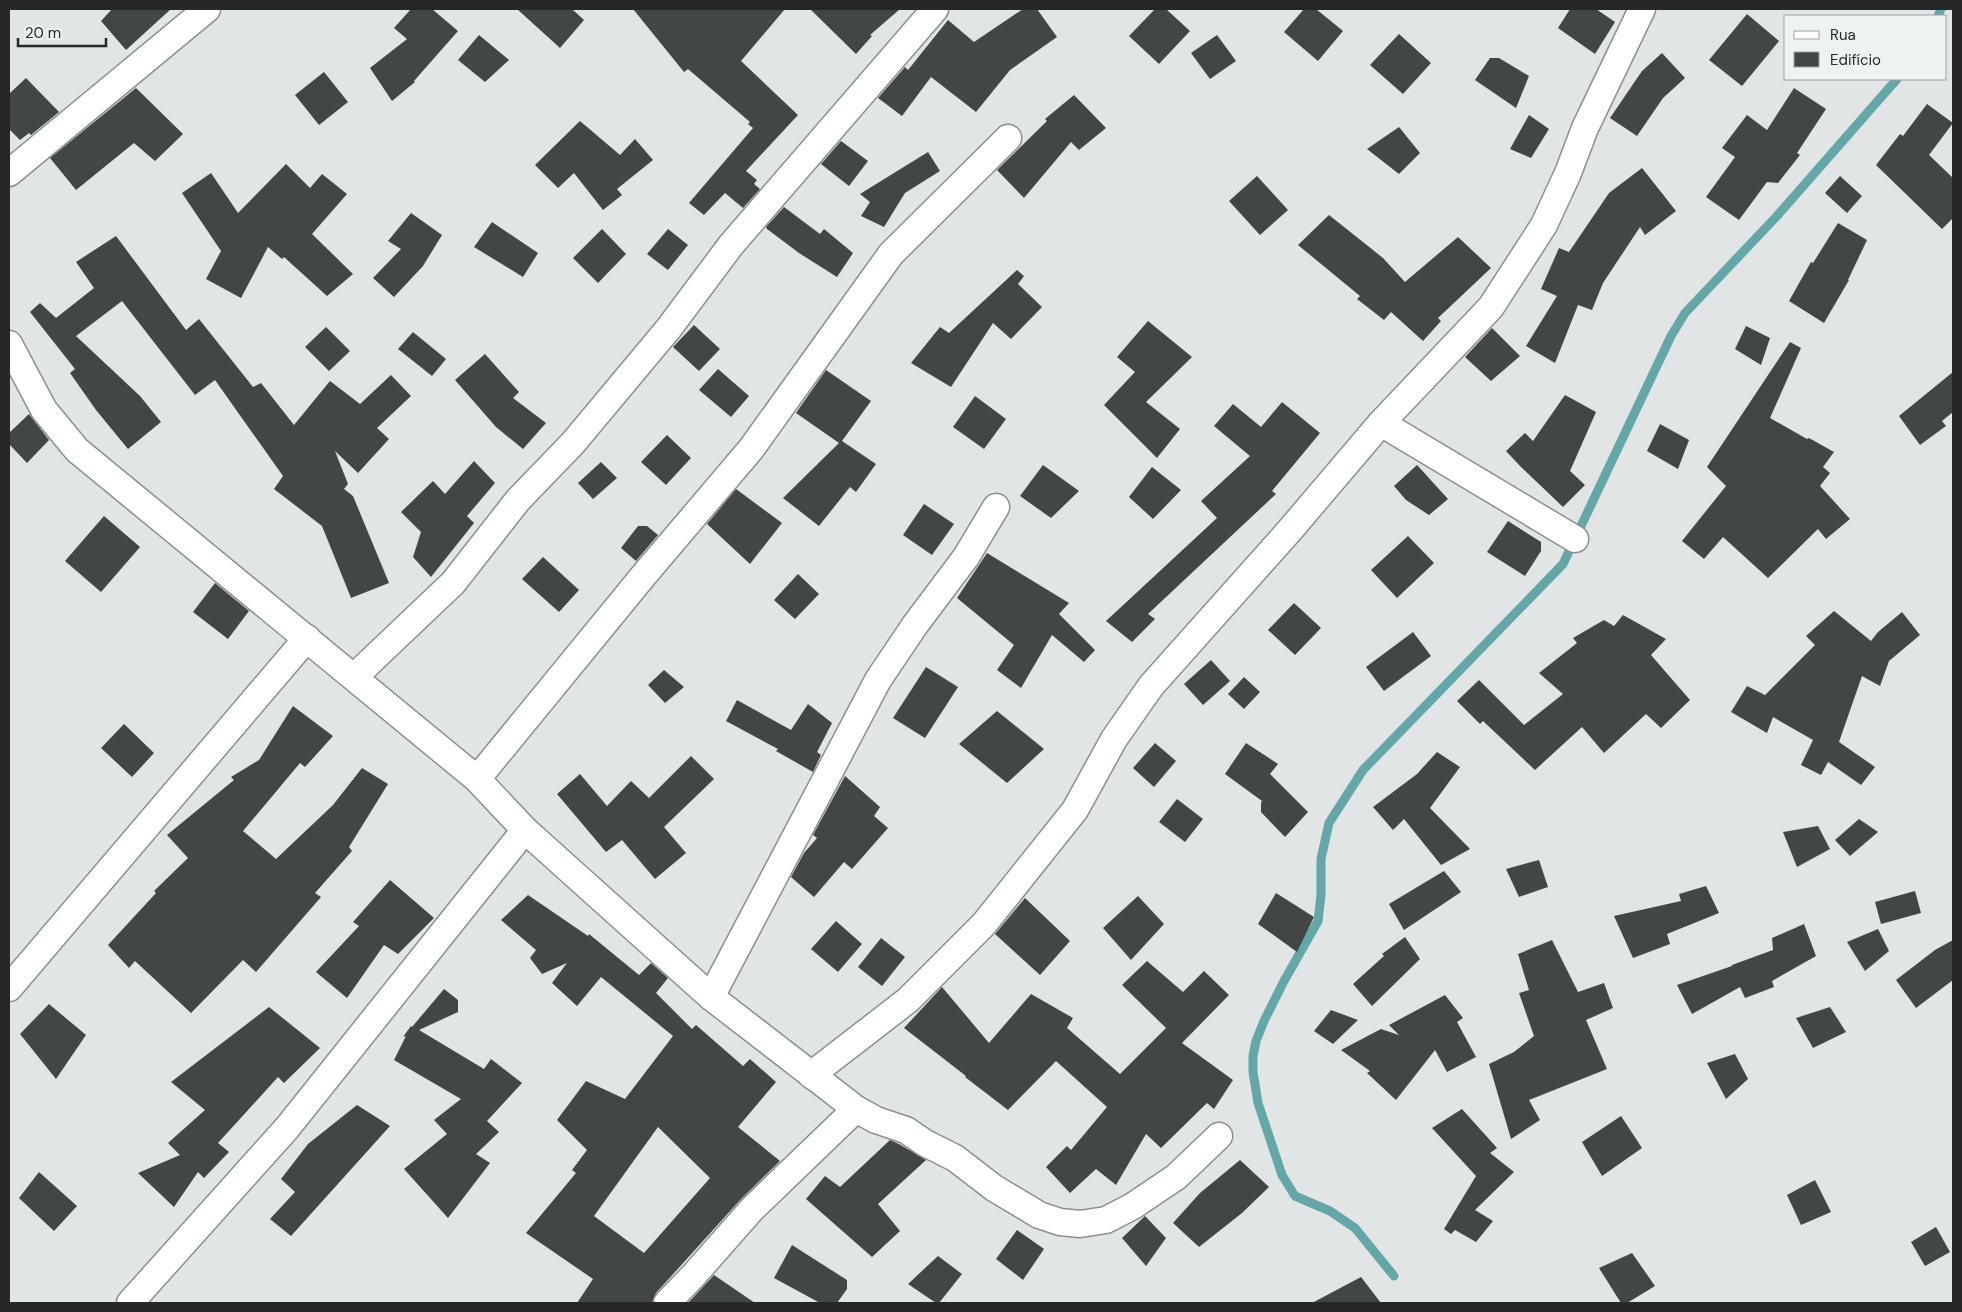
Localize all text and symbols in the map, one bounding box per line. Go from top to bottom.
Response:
scale bar [18,15,105,47]
legend [1784,15,1947,80]
text: 20 m [25,23,61,43]
text: Rua [1830,25,1856,45]
text: Edifício [1830,50,1881,70]

